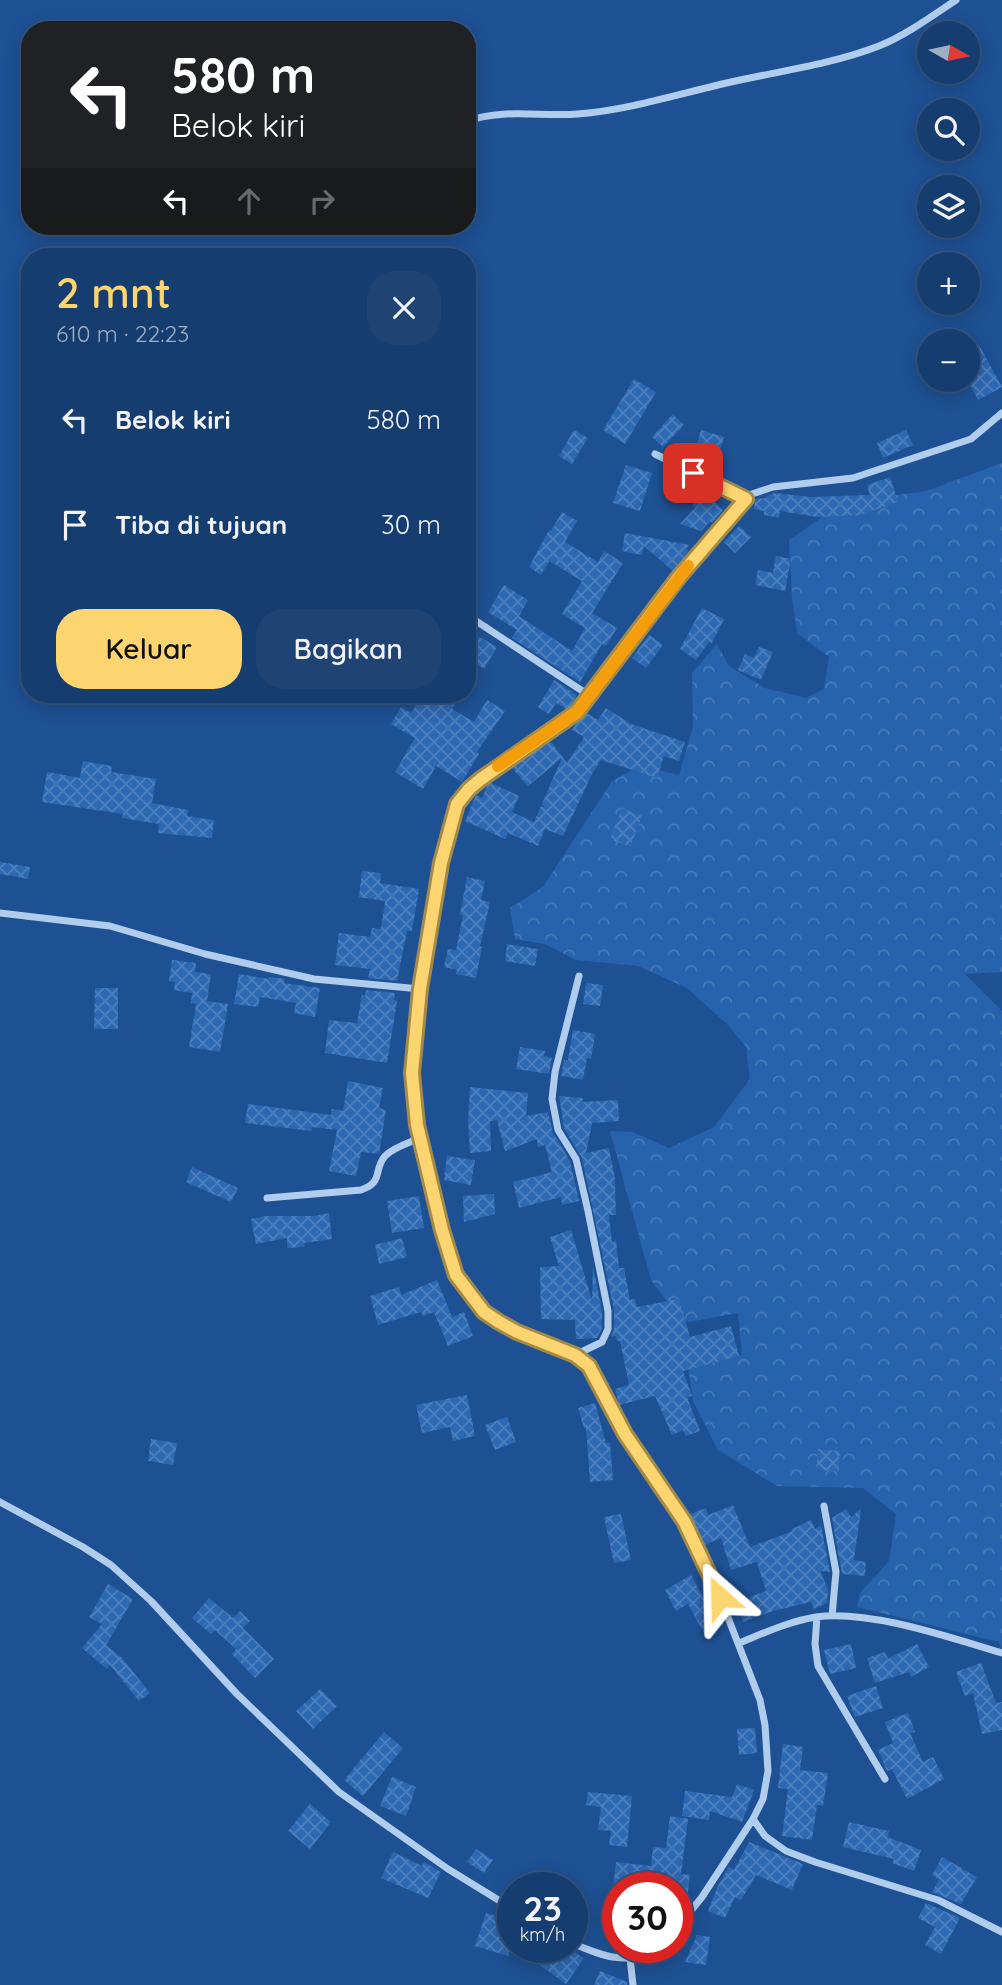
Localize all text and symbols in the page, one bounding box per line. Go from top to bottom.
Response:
north arrow [917,21,980,84]
map controls [917,21,980,392]
text: 580 m [171,44,315,105]
icon: left [56,49,147,140]
button: search [917,98,980,161]
text: Belok kiri [171,105,305,145]
button: layers [917,175,980,238]
icon: left [157,182,195,220]
icon: ahead [230,182,268,220]
icon: right [303,182,341,220]
button: + [917,252,980,315]
text: 2 mnt [56,266,171,319]
button: close [367,271,441,345]
text: 610 m · 22:23 [56,319,189,348]
button: − [917,329,980,392]
icon: left [56,401,94,439]
text: Belok kiri [115,403,231,436]
text: 580 m [367,403,441,436]
pin [663,443,723,503]
icon: arrive [674,454,712,492]
icon: arrive [56,506,94,544]
text: Tiba di tujuan [115,508,287,541]
text: 30 m [381,508,441,541]
button: Keluar [56,609,242,689]
button: Bagikan [256,609,441,689]
position arrow [683,1560,757,1634]
speed limit sign: 30 [602,1872,693,1963]
text: 23 [523,1886,562,1930]
text: km/h [520,1923,565,1946]

